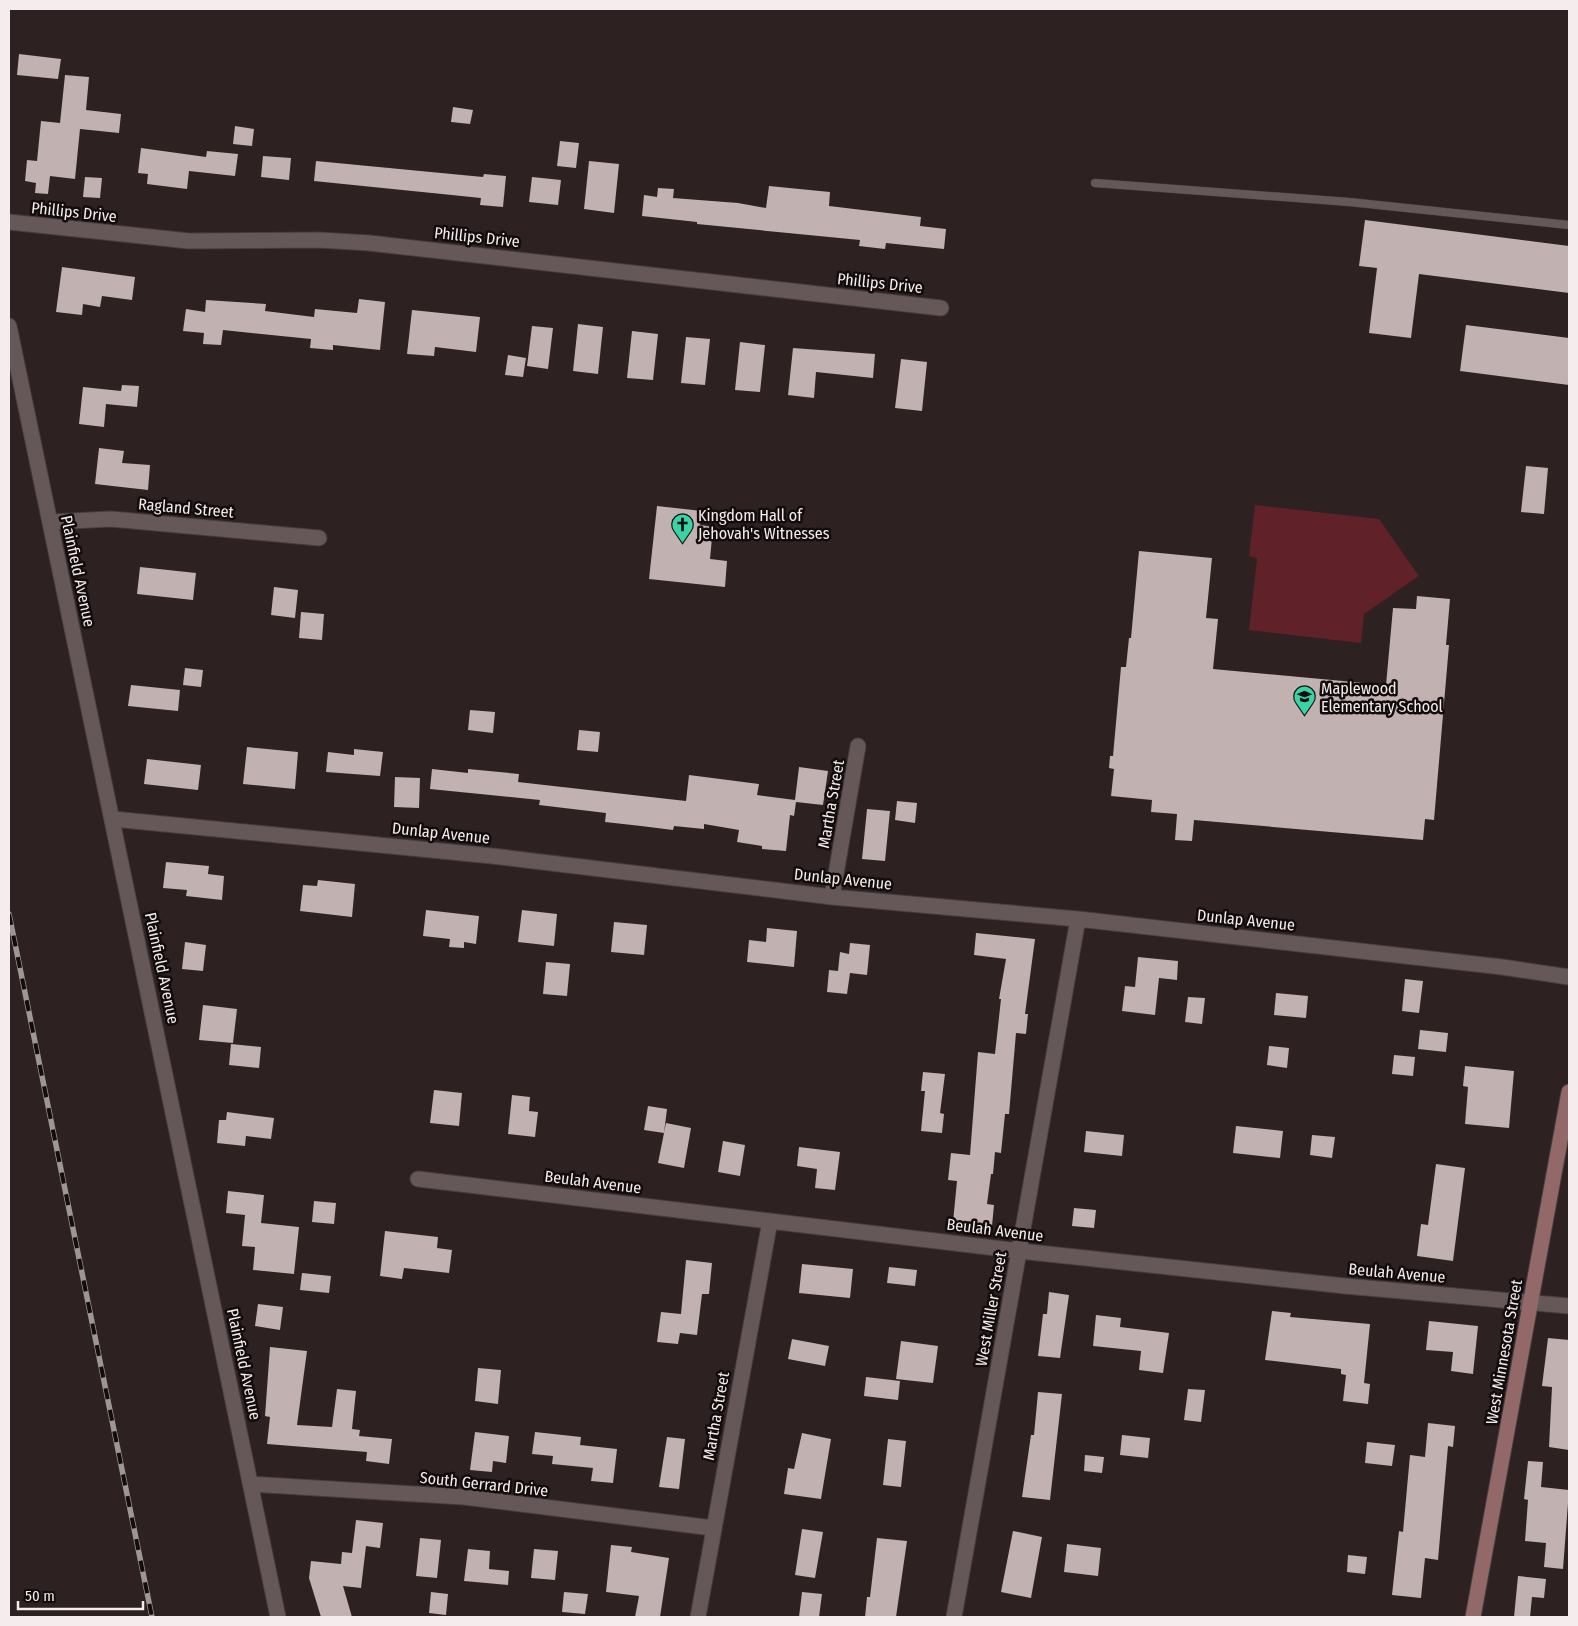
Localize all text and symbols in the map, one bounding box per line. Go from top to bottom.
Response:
street label: Phillips Drive [30,198,118,226]
street label: Phillips Drive [433,223,521,251]
street label: Phillips Drive [836,269,924,297]
street label: Ragland Street [137,494,235,522]
place label: Kingdom Hall of Jehovah's Witnesses [698,506,830,543]
church icon: Kingdom Hall of Jehovah's Witnesses [670,512,694,543]
street label: Plainfield Avenue [57,514,99,629]
place label: Maplewood Elementary School [1321,679,1443,716]
school or university icon: Maplewood Elementary School [1293,685,1317,716]
street label: Martha Street [814,758,848,850]
street label: Dunlap Avenue [391,818,491,848]
street label: Dunlap Avenue [793,864,893,894]
street label: Dunlap Avenue [1196,905,1296,935]
street label: Plainfield Avenue [141,911,183,1026]
street label: Beulah Avenue [544,1167,643,1197]
street label: Beulah Avenue [946,1215,1045,1245]
street label: West Miller Street [972,1250,1011,1368]
street label: Beulah Avenue [1348,1259,1446,1287]
street label: West Minnesota Street [1482,1277,1526,1426]
street label: Plainfield Avenue [223,1307,265,1422]
street label: Martha Street [699,1370,733,1462]
street label: South Gerrard Drive [419,1468,549,1500]
scale bar [18,1578,142,1610]
text: 50 m [25,1587,55,1605]

